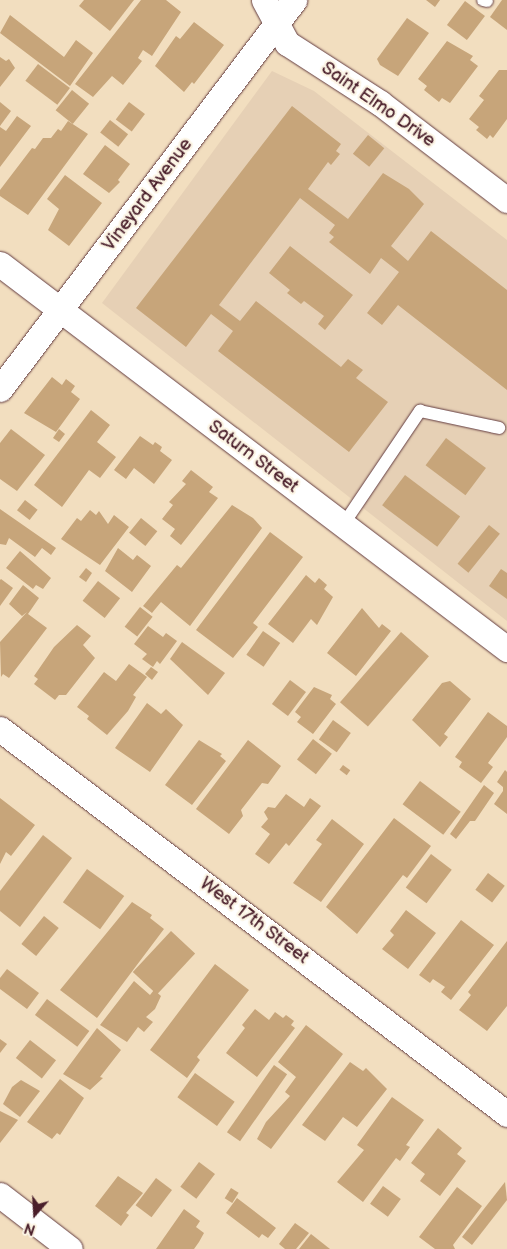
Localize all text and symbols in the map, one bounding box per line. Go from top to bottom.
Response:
street label: Saint Elmo Drive [317,58,439,152]
street label: Vineyard Avenue [99,134,197,256]
street label: Saturn Street [204,416,302,498]
street label: West 17th Street [195,873,313,969]
north arrow [10,1189,60,1239]
text: N [22,1219,38,1238]

